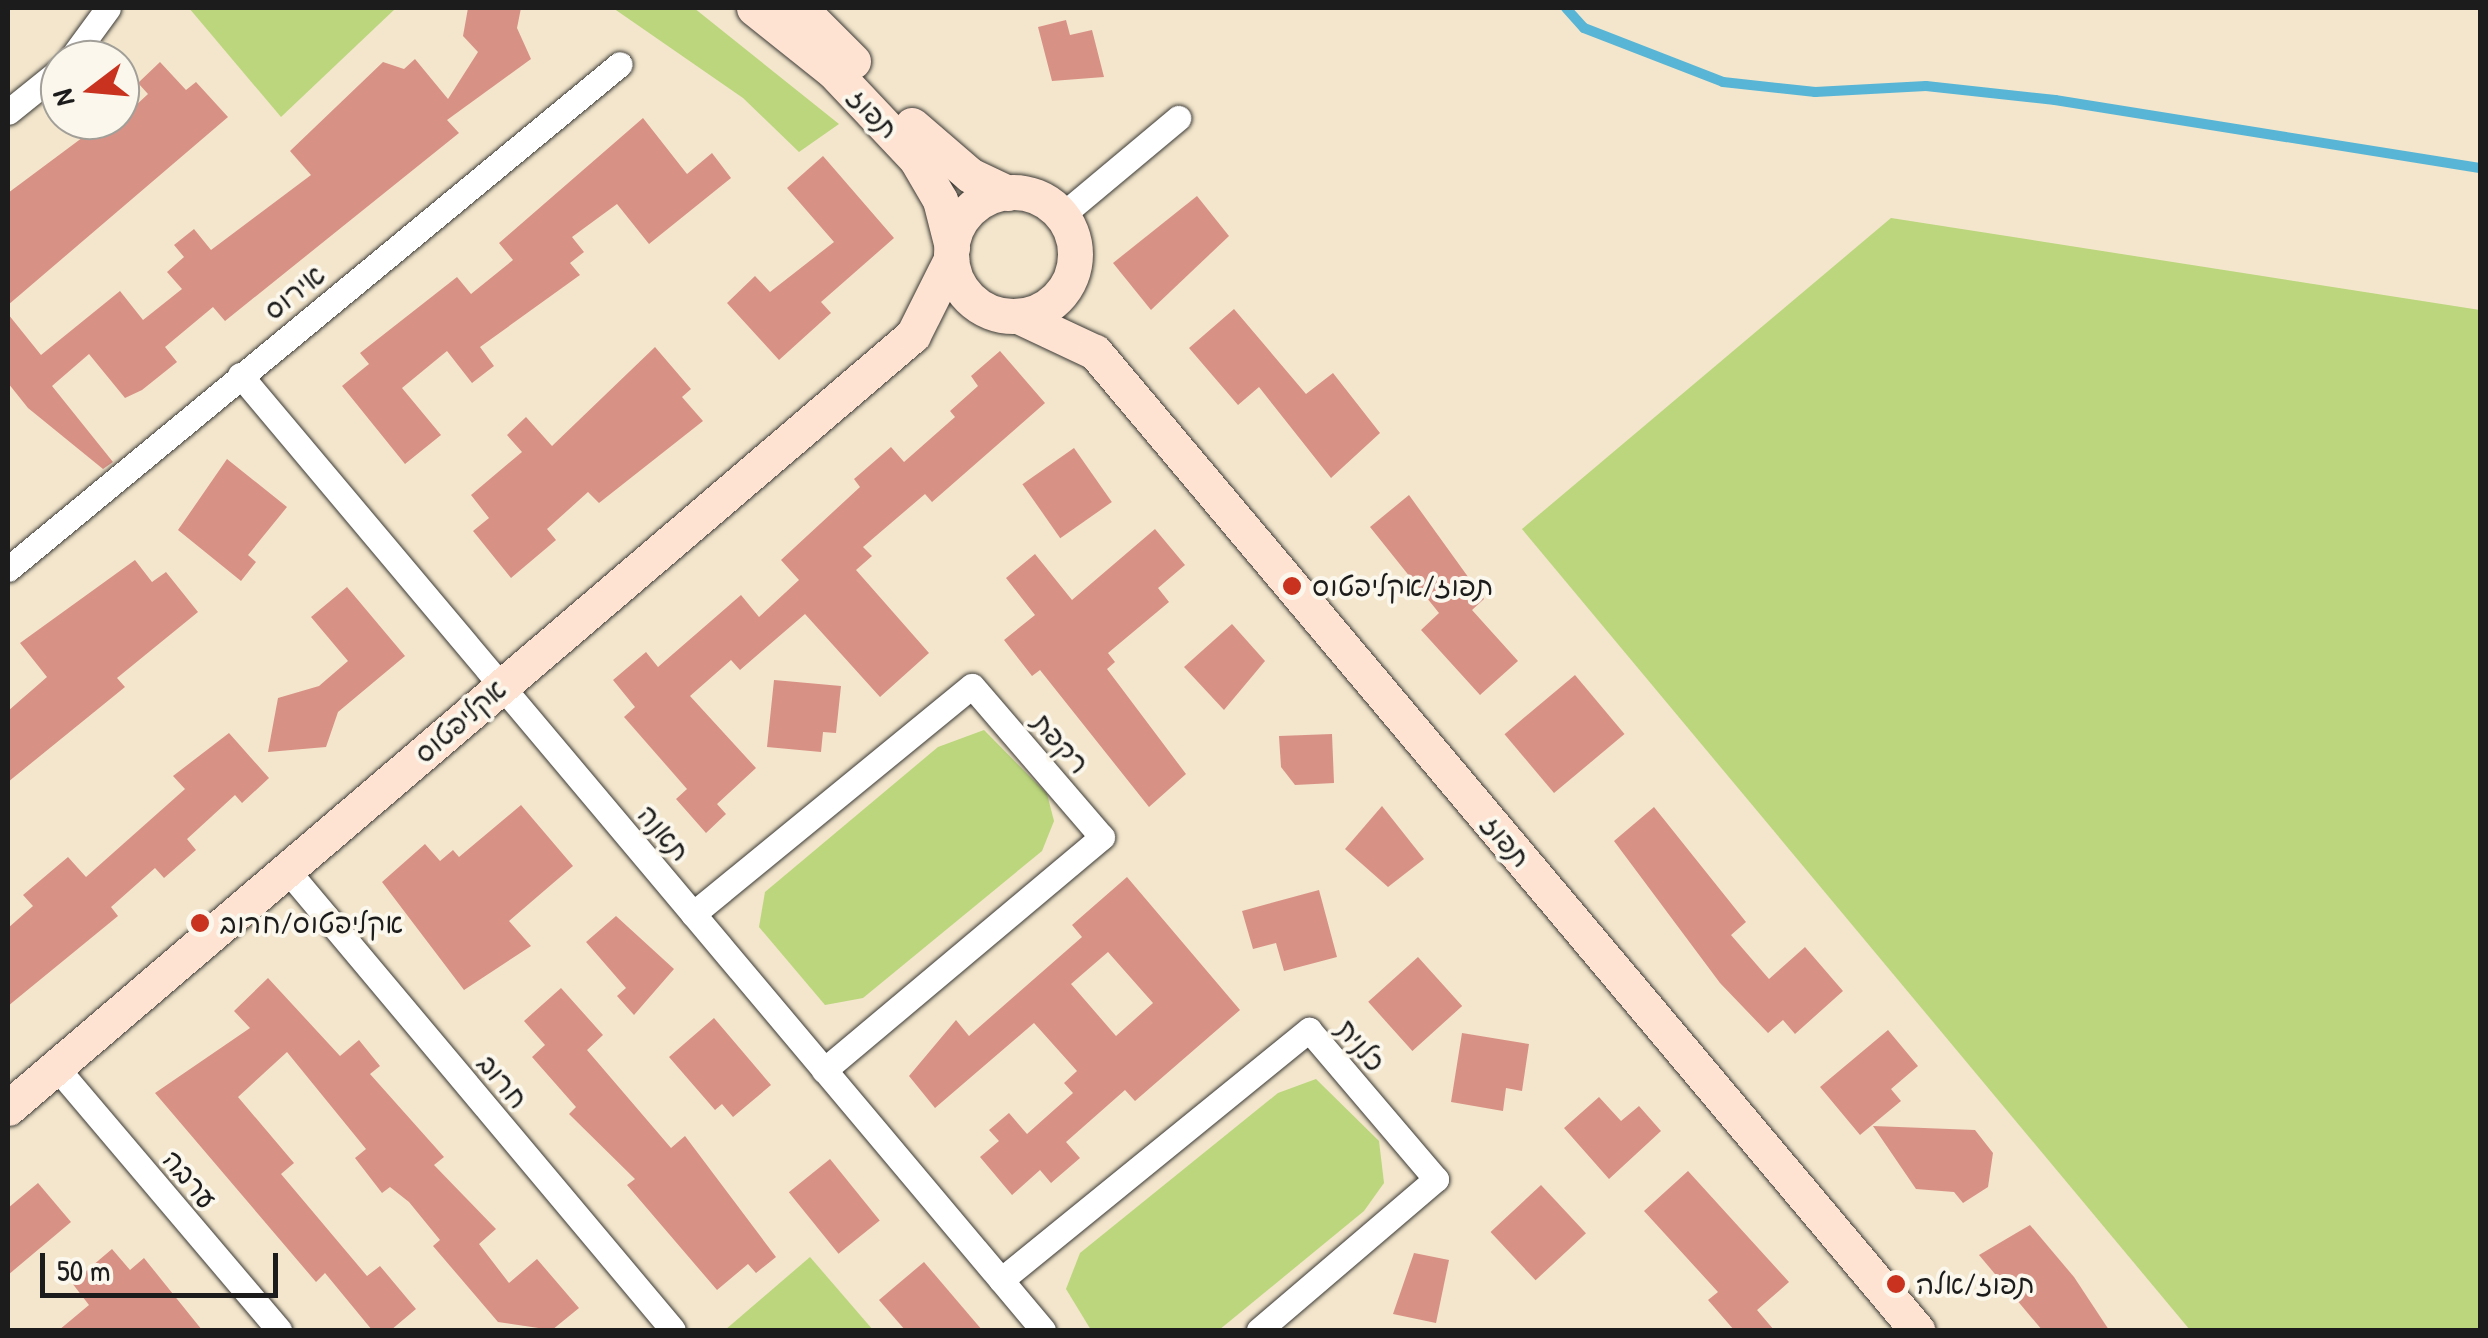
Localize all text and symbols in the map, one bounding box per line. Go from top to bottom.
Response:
north arrow [40,40,140,140]
street label: תפוז [840,80,906,146]
text: N [43,85,83,110]
street label: אירוס [257,257,331,327]
place label: תפוז/אקליפטוס [1312,569,1494,603]
marker: תפוז/אקליפטוס [1281,575,1303,597]
street label: אקליפטוס [407,672,513,770]
street label: רקפת [1026,706,1096,780]
street label: תאנה [631,798,697,868]
street label: תפוז [1474,808,1538,874]
place label: אקליפטוס/חרוב [220,906,403,940]
marker: אקליפטוס/חרוב [189,912,211,934]
street label: כלנית [1330,1012,1392,1078]
street label: חרוב [471,1047,535,1115]
street label: ערבה [156,1143,224,1215]
scale bar [45,1233,282,1295]
text: 50 m [57,1250,110,1290]
place label: תפוז/אלה [1916,1267,2035,1301]
marker: תפוז/אלה [1885,1273,1907,1295]

